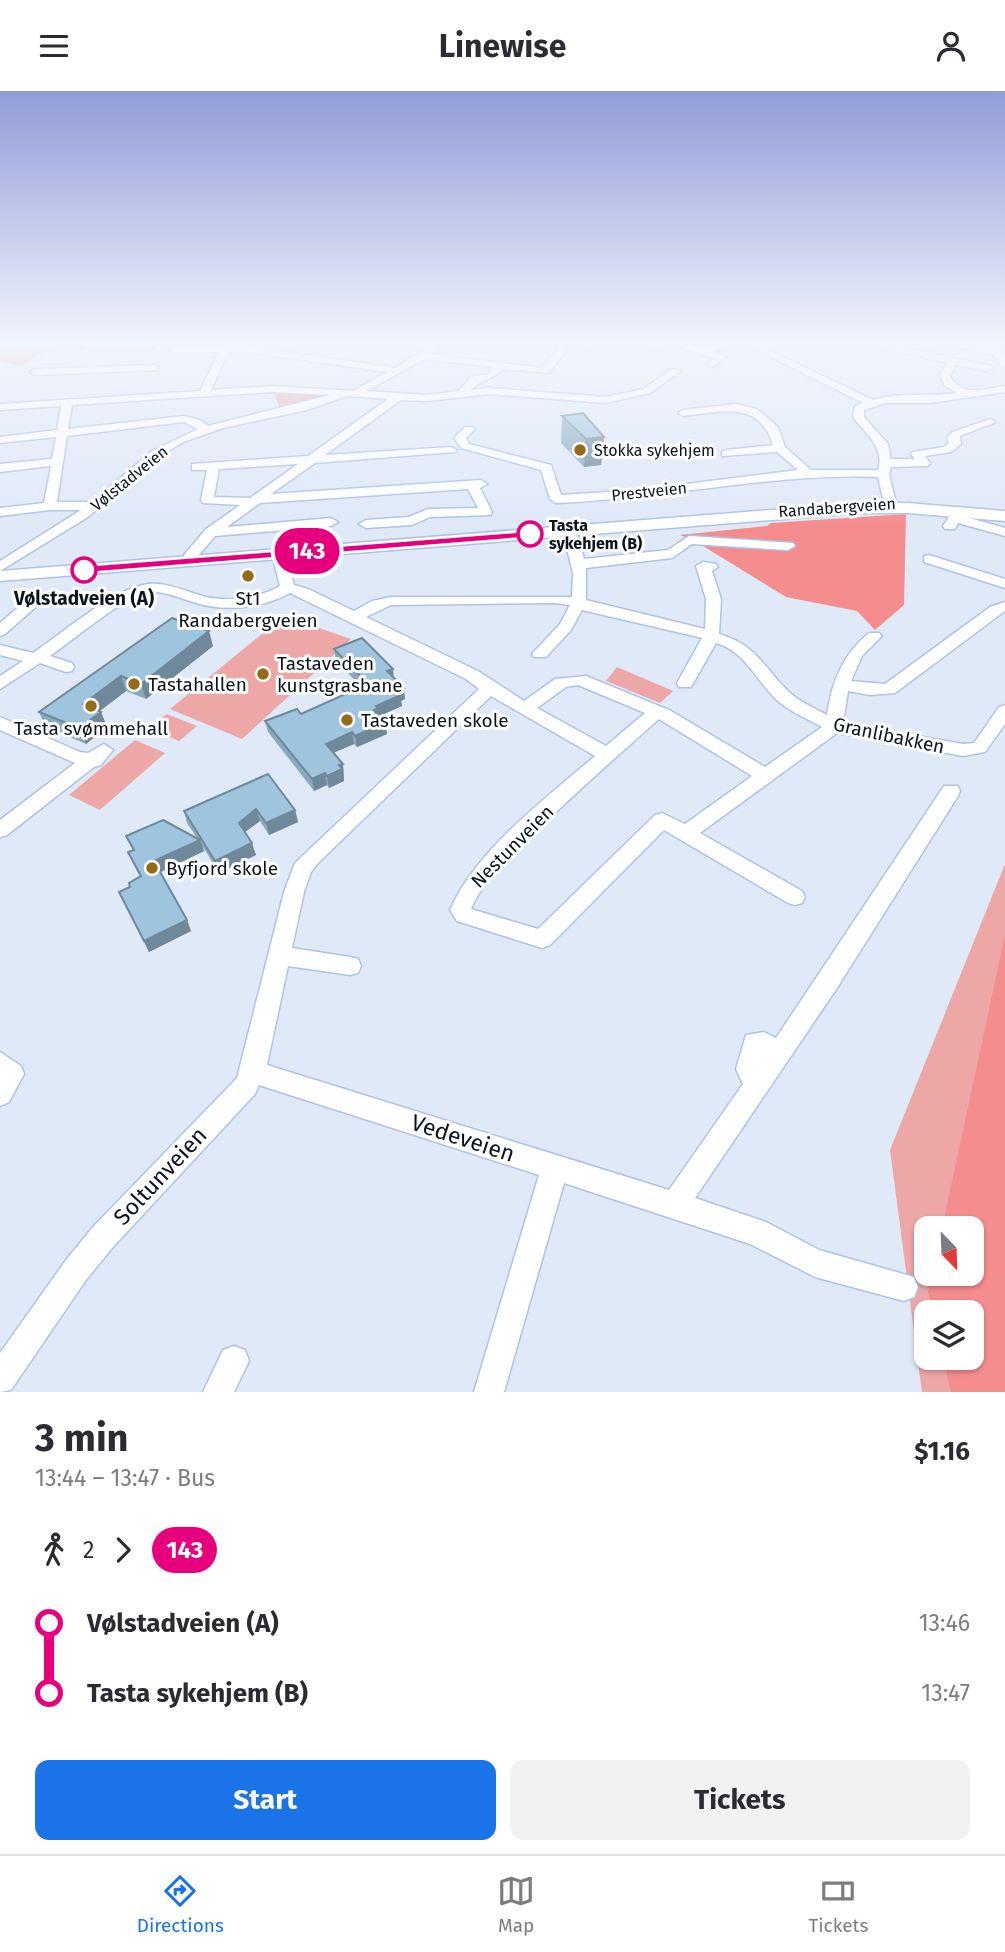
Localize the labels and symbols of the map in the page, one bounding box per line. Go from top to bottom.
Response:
place label: Stokka sykehjem [594,441,715,460]
street label: Vølstadveien [87,442,171,515]
marker: Stokka sykehjem [572,442,588,458]
street label: Prestveien [610,478,688,505]
street label: Randabergveien [778,494,896,521]
place label: Tasta sykehjem (B) [549,516,642,553]
marker: Tasta sykehjem (B) [517,521,543,547]
line badge: 143 [267,528,347,574]
marker: Vølstadveien (A) [71,557,97,583]
marker: St1 Randabergveien [240,568,256,584]
place label: Vølstadveien (A) [13,587,154,610]
place label: St1 Randabergveien [178,587,318,632]
place label: Tastaveden kunstgrasbane [277,652,403,697]
marker: Tastaveden kunstgrasbane [255,666,271,682]
place label: Tastahallen [148,673,247,696]
marker: Tastahallen [126,676,142,692]
marker: Tasta svømmehall [83,698,99,714]
place label: Tastaveden skole [361,709,509,732]
marker: Tastaveden skole [339,712,355,728]
street label: Granlibakken [831,712,947,759]
place label: Tasta svømmehall [14,717,169,740]
street label: Nestunveien [466,800,559,893]
place label: Byfjord skole [166,857,278,880]
marker: Byfjord skole [144,860,160,876]
street label: Vedeveien [408,1108,518,1168]
street label: Soltunveien [107,1121,213,1231]
north arrow [914,1216,984,1286]

